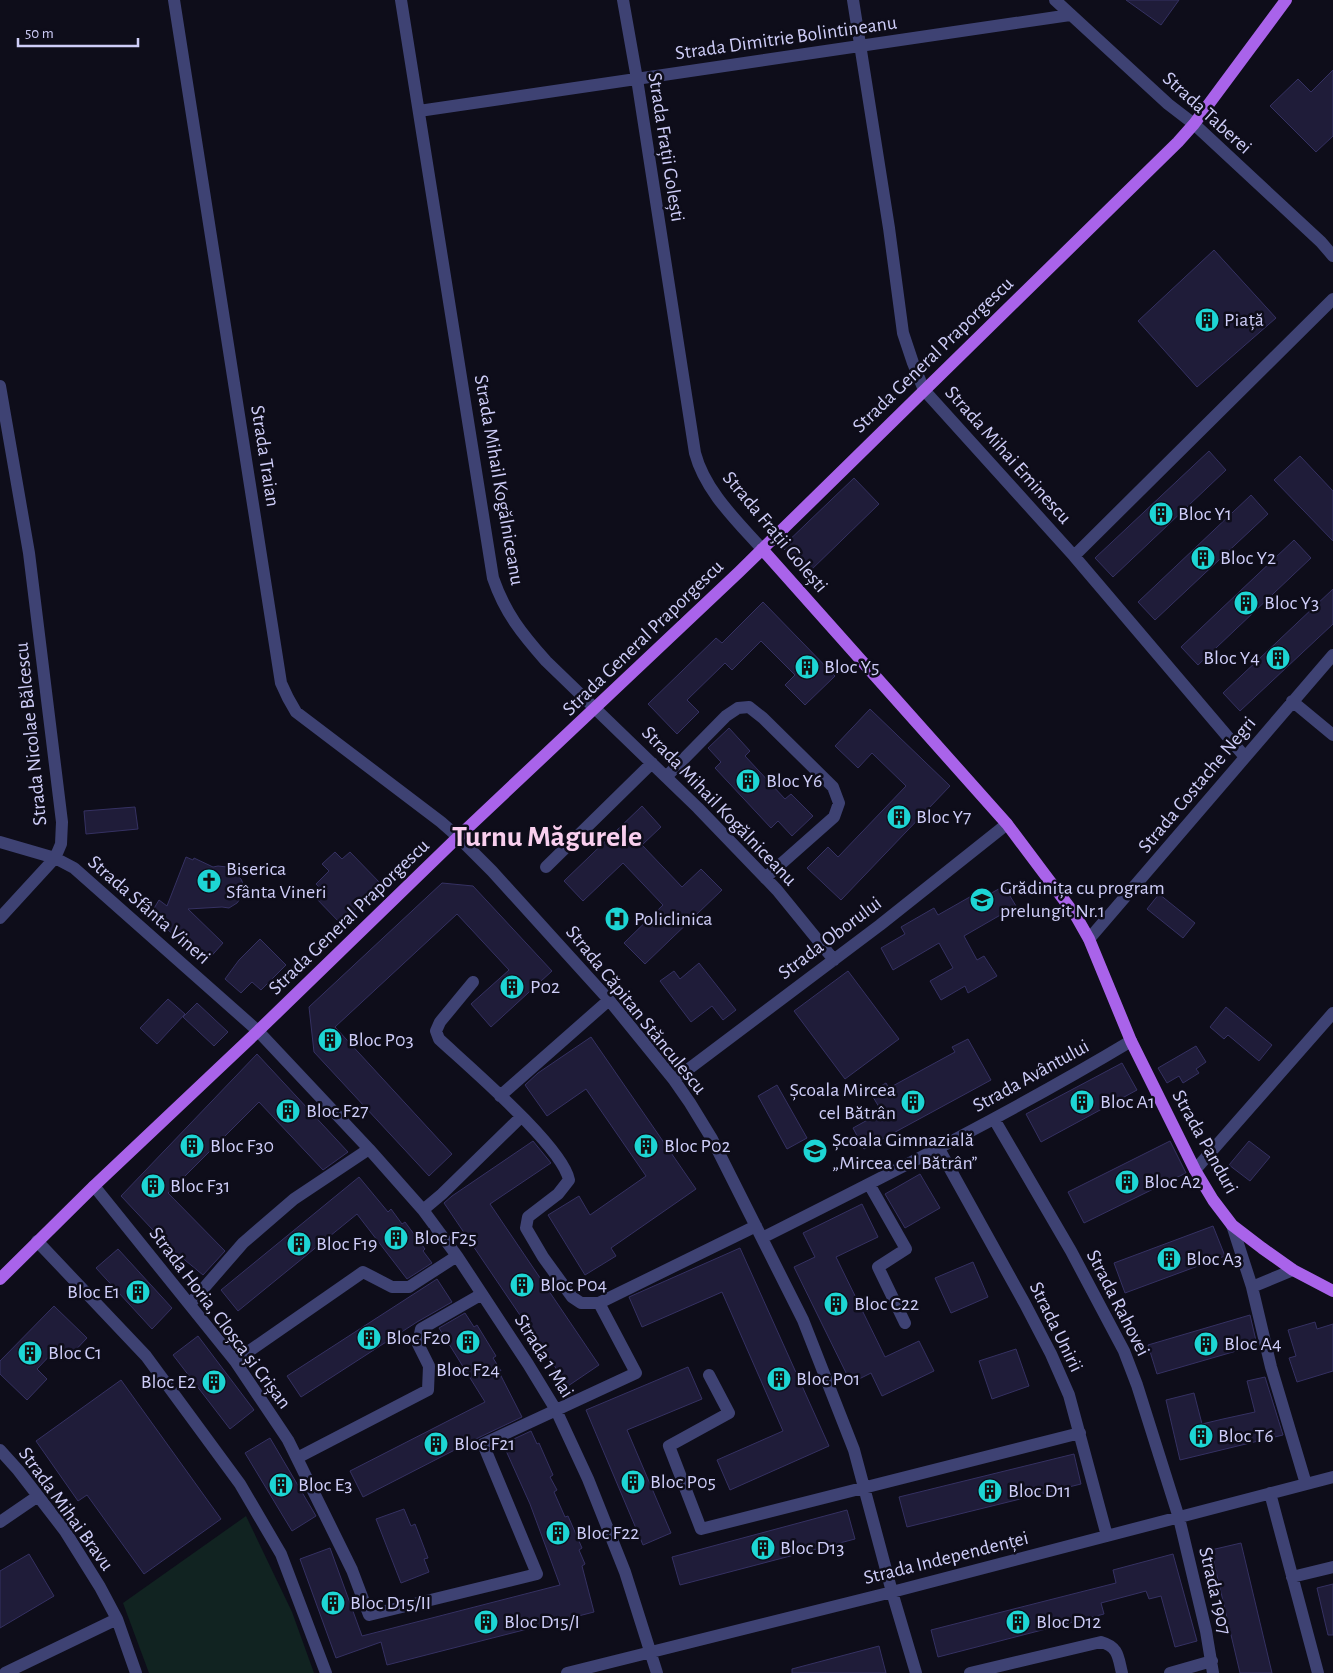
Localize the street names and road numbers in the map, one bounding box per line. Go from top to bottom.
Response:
street label: Strada Dimitrie Bolintineanu [674,13,898,63]
street label: Strada Taberei [1159,68,1255,158]
street label: Strada Frații Golești [643,71,688,223]
street label: Strada General Praporgescu [849,273,1017,437]
street label: Strada Mihail Kogălniceanu [471,373,527,587]
street label: Strada Mihai Eminescu [941,382,1075,528]
street label: Strada Traian [247,404,283,508]
street label: Strada Frații Golești [718,468,831,597]
street label: Strada General Praporgescu [559,556,727,720]
street label: Strada Nicolae Bălcescu [11,641,51,827]
street label: Strada Costache Negri [1134,713,1260,857]
street label: Strada Mihail Kogălniceanu [638,722,800,890]
street label: Strada General Praporgescu [265,835,433,999]
street label: Strada Sfânta Vineri [84,852,214,968]
street label: Strada Oborului [775,893,885,983]
street label: Strada Căpitan Stănculescu [562,922,710,1098]
street label: Strada Avântului [970,1036,1092,1116]
street label: Strada Panduri [1168,1087,1242,1197]
street label: Strada Horia, Cloșca și Crișan [144,1223,295,1413]
street label: Strada Rahovei [1083,1247,1153,1359]
street label: Strada Unirii [1026,1279,1086,1375]
street label: Strada 1 Mai [511,1311,577,1401]
street label: Strada Mihai Bravu [15,1444,117,1574]
street label: Strada Independenței [862,1528,1031,1589]
street label: Strada 1907 [1195,1545,1235,1637]

